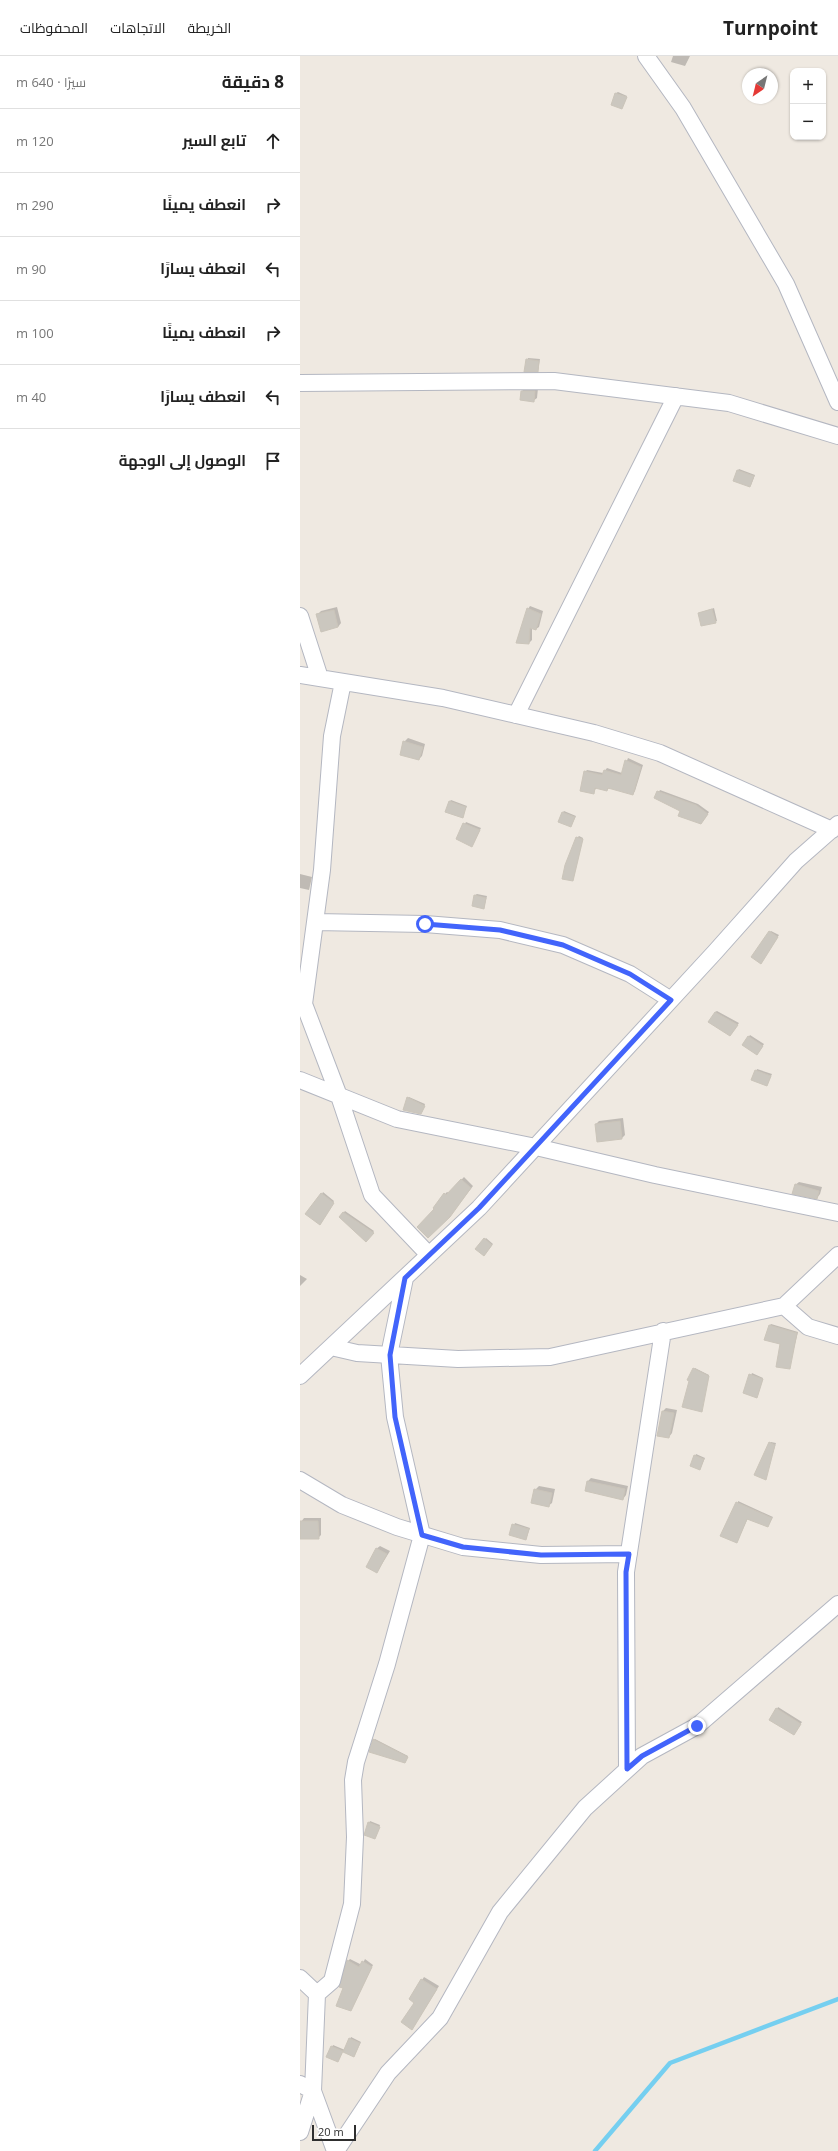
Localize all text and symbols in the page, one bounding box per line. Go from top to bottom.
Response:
text: Turnpoint [723,15,818,41]
text: المحفوظات [20,18,88,37]
text: الاتجاهات [110,18,166,37]
text: الخريطة [188,18,231,37]
north arrow [742,68,778,104]
map controls [790,68,826,140]
button: + [790,68,826,104]
text: 8 دقيقة [222,70,284,93]
text: سيرًا · 640 m [16,73,86,91]
button: − [790,104,826,140]
text: تابع السير [182,130,246,150]
icon: ahead [262,130,284,152]
text: 120 m [16,132,54,150]
text: انعطف يمينًا [162,194,246,214]
icon: right [262,194,284,216]
text: 290 m [16,196,54,214]
text: انعطف يسارًا [160,258,246,278]
icon: left [262,258,284,280]
text: 90 m [16,260,46,278]
text: انعطف يمينًا [162,322,246,342]
icon: right [262,322,284,344]
text: 100 m [16,324,54,342]
text: انعطف يسارًا [160,386,246,406]
icon: left [262,386,284,408]
text: 40 m [16,388,46,406]
text: الوصول إلى الوجهة [119,450,246,470]
icon: arrive [262,450,284,472]
route start [416,915,434,933]
route end [688,1717,706,1735]
scale bar [312,2123,356,2142]
text: 20 m [318,2124,344,2139]

